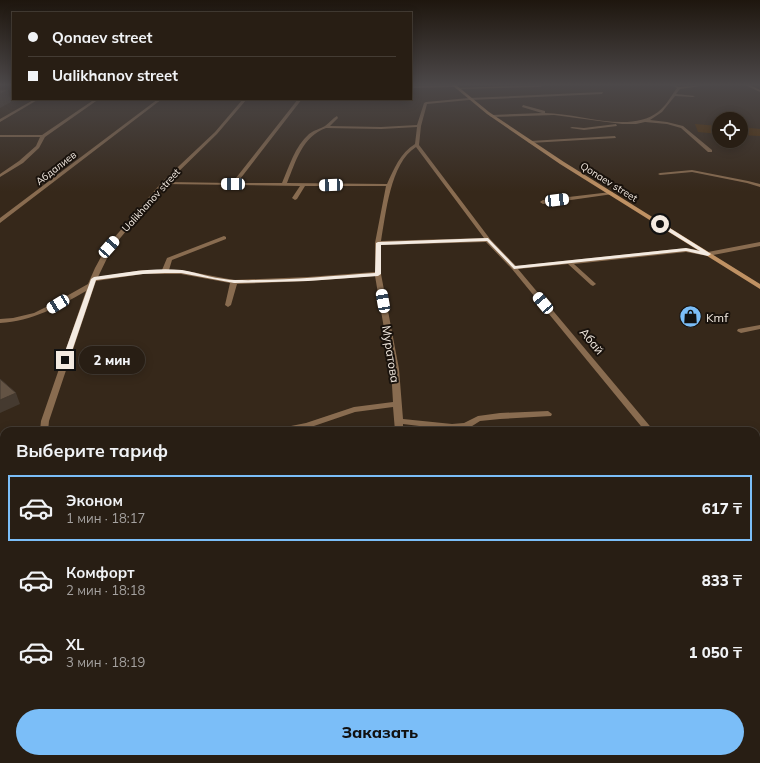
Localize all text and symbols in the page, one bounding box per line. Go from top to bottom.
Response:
text: Qonaev street [52,28,152,47]
text: Ualikhanov street [52,66,178,85]
map controls [712,112,748,148]
button: locate [712,112,748,148]
street label: Абдалиев [33,148,79,188]
street label: Qonaev street [578,159,640,205]
street label: Ualikhanov street [119,165,183,234]
car [221,178,245,190]
car [319,179,343,191]
car [544,193,570,207]
route start [651,215,669,233]
car [97,234,121,260]
car [375,288,391,314]
car [531,290,555,316]
car [45,293,71,315]
shop icon: Kmf [678,304,704,330]
place label: Kmf [706,310,729,325]
street label: Муратова [379,324,403,384]
street label: Абай [577,325,607,357]
callout: 2 мин [79,346,145,374]
route end [56,351,74,369]
text: 2 мин [93,352,131,368]
text: Выберите тариф [16,439,168,462]
icon: car [18,490,54,526]
text: Эконом [66,491,123,510]
text: 617 ₸ [702,499,742,518]
text: 1 мин · 18:17 [66,510,145,526]
icon: car [18,562,54,598]
text: Комфорт [66,563,135,582]
text: 833 ₸ [702,571,742,590]
text: 2 мин · 18:18 [66,582,145,598]
icon: car [18,634,54,670]
text: XL [66,635,84,654]
text: 1 050 ₸ [689,643,742,662]
text: 3 мин · 18:19 [66,654,145,670]
button: Заказать [16,709,744,755]

